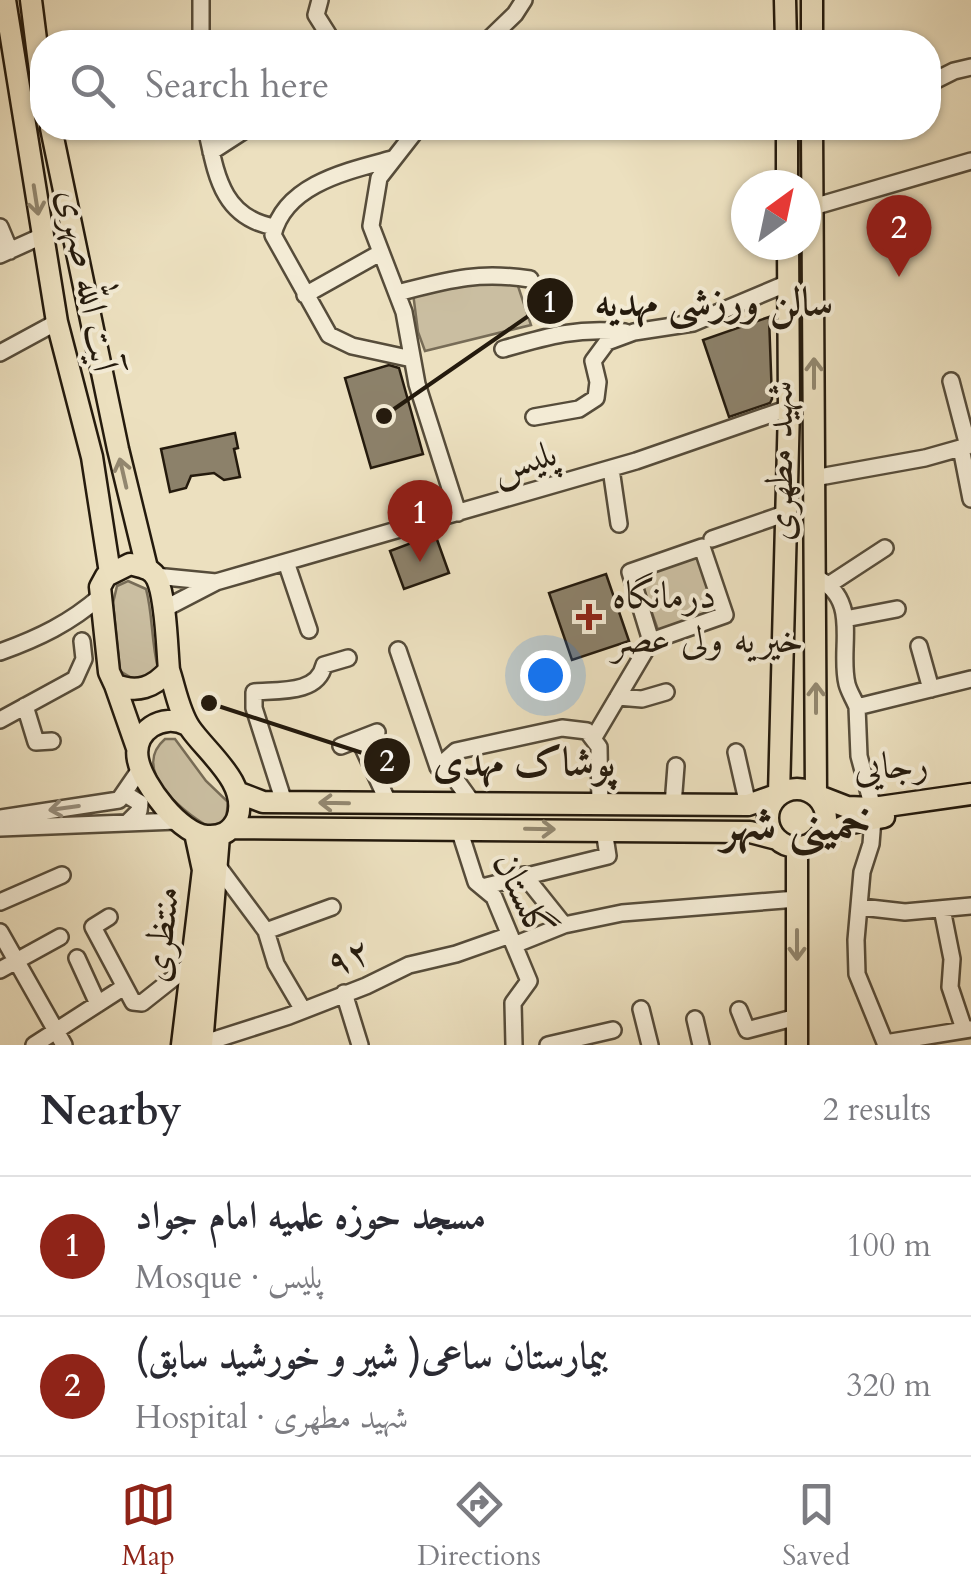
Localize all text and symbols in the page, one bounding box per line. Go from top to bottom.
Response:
search box [30,30,941,140]
icon: search [65,58,120,113]
text: Search here [145,59,329,111]
north arrow [731,170,821,260]
one-way arrow [27,183,46,216]
street label: آیت الله صهری [45,184,136,380]
pin: 2 [866,194,932,277]
callout: سالن ورزشی مهدیه [525,266,854,336]
text: سالن ورزشی مهدیه [595,275,833,330]
text: 1 [542,282,558,323]
one-way arrow [804,357,824,390]
street label: شهید مطهری [754,381,806,541]
street label: پلیس [486,427,564,495]
one-way arrow [113,458,132,490]
pin: 1 [388,480,452,562]
place label: درمانگاه خیریه ولی عصر [608,570,804,666]
marker: درمانگاه خیریه ولی عصر [576,604,602,630]
your location [520,650,571,701]
one-way arrow [806,682,826,714]
callout: پوشاک مهدی [362,726,635,796]
text: پوشاک مهدی [433,735,618,791]
street label: رجایی [852,738,930,794]
text: 2 [379,741,395,782]
district label: خمینی شهر [716,791,871,857]
one-way arrow [318,794,350,812]
one-way arrow [48,799,80,818]
one-way arrow [524,820,556,839]
street label: گلستان [480,843,566,948]
street label: منتظری [129,883,193,985]
street label: ۹۲ [318,924,379,989]
one-way arrow [788,928,806,960]
text: Nearby [40,1082,182,1139]
text: 2 results [823,1088,931,1132]
text: مسجد حوزه علمیه امام جواد [135,1190,486,1242]
text: 1 [64,1224,81,1268]
text: 100 m [846,1224,931,1268]
text: Mosque · پلیس [135,1256,322,1300]
text: (بیمارستان ساعی( شیر و خورشید سابق [135,1330,608,1382]
text: 2 [64,1364,81,1408]
text: 320 m [846,1364,931,1408]
text: Hospital · شهید مطهری [135,1396,408,1440]
tab: Map [121,1477,176,1575]
tab: Directions [417,1477,541,1575]
tab: Saved [782,1477,850,1575]

